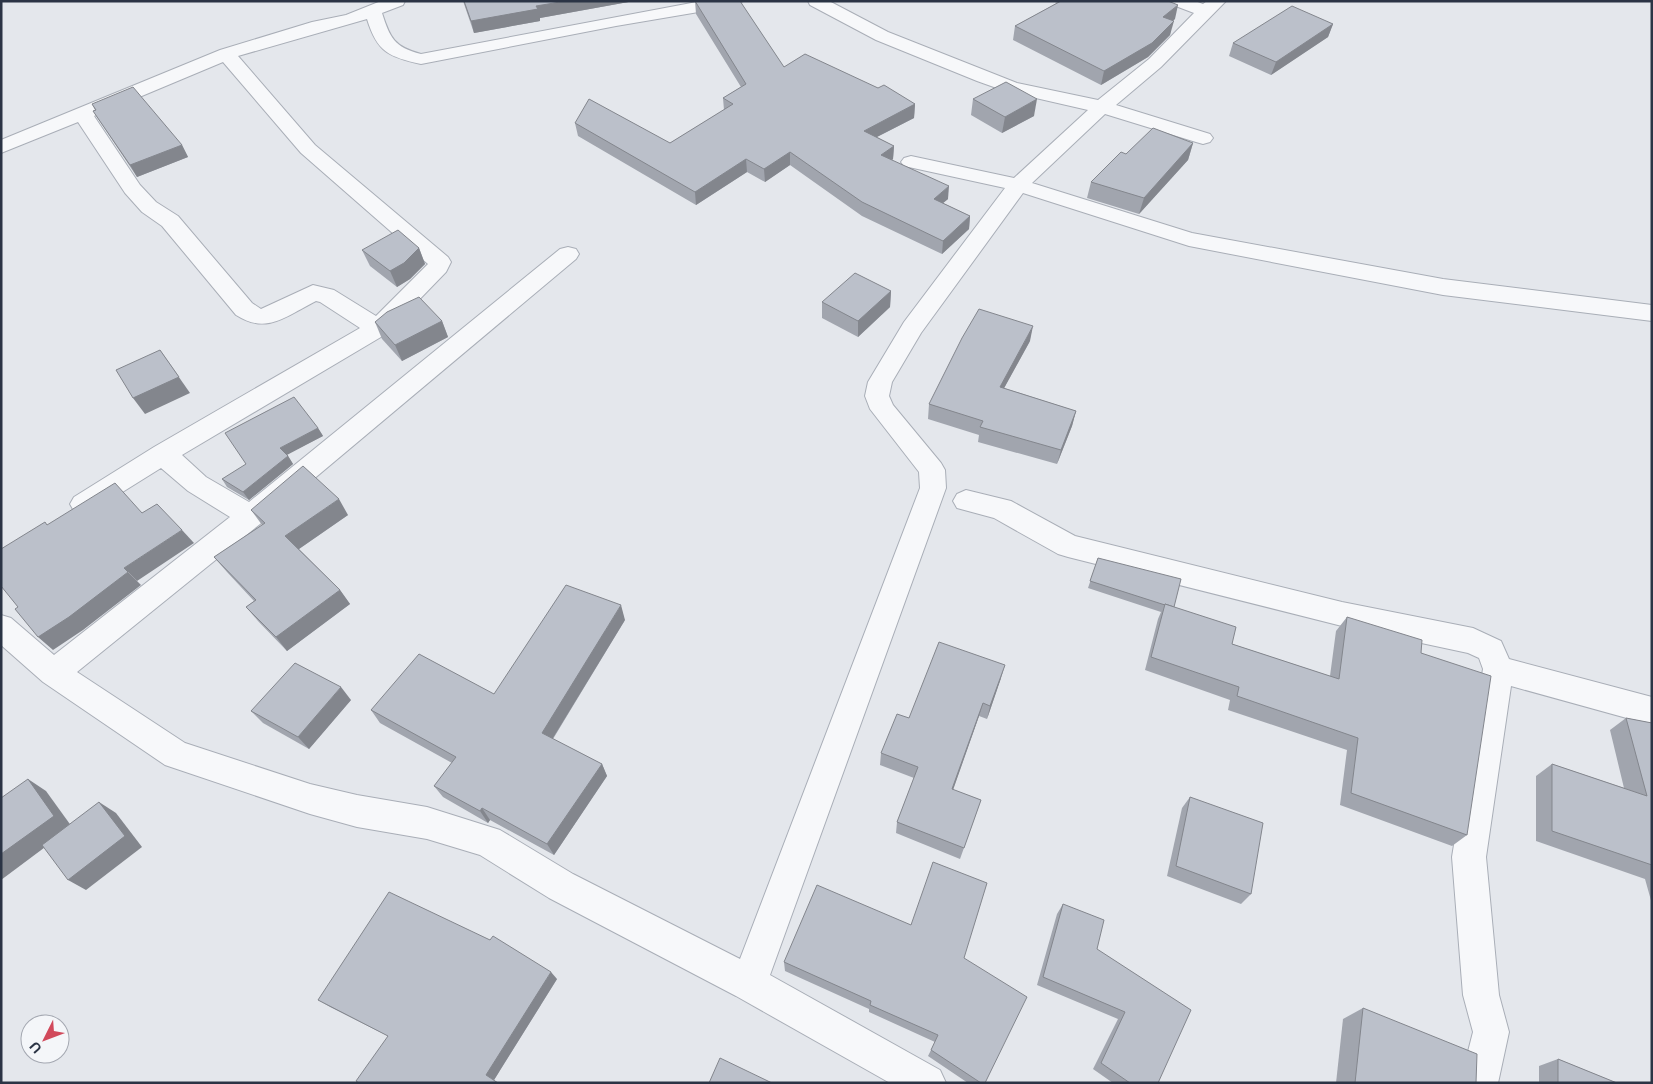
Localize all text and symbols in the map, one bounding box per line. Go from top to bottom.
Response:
north arrow [20,1014,70,1064]
text: U [26,1039,45,1057]

